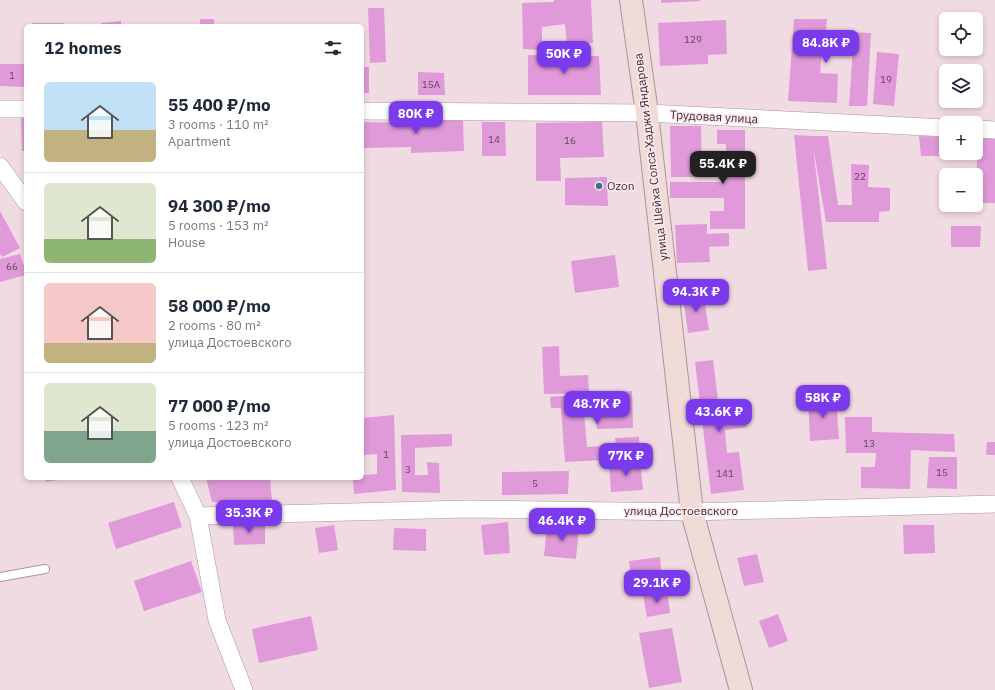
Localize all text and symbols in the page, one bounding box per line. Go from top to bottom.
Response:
map controls [939,12,983,212]
button: locate [939,12,983,56]
pin: 84.8K ₽ [789,30,863,64]
house number: 129 [684,33,702,46]
text: 84.8K ₽ [802,34,850,51]
text: 12 homes [44,37,121,59]
icon: filters [322,37,344,59]
pin: 50K ₽ [536,41,592,75]
text: 50K ₽ [546,45,582,62]
street label: улица Шейха Солса-Хаджи Яндарова [630,52,671,262]
button: layers [939,64,983,108]
house number: 1 [9,69,15,82]
house number: 19 [880,73,892,86]
house number: 15А [422,78,441,91]
text: 55 400 ₽/mo [168,94,271,116]
icon: home [76,98,124,146]
pin: 80K ₽ [388,101,444,135]
text: 80K ₽ [398,105,434,122]
street label: Трудовая улица [669,107,759,126]
text: 3 rooms · 110 m² [168,116,269,133]
button: + [939,116,983,160]
text: Apartment [168,133,231,150]
house number: 14 [488,133,500,146]
house number: 16 [564,134,576,147]
pin: 55.4K ₽ [686,151,760,185]
text: 55.4K ₽ [699,155,747,172]
button: − [939,168,983,212]
house number: 22 [854,170,866,183]
place label: Ozon [607,178,634,193]
marker: Ozon [594,181,604,191]
text: 94 300 ₽/mo [168,195,271,217]
icon: home [76,199,124,247]
text: 5 rooms · 153 m² [168,217,269,234]
text: House [168,234,205,251]
house number: 66 [6,260,18,273]
pin: 94.3K ₽ [659,279,733,313]
text: 94.3K ₽ [672,283,720,300]
text: 58 000 ₽/mo [168,295,271,317]
icon: home [76,299,124,347]
text: 2 rooms · 80 m² [168,317,261,334]
text: улица Достоевского [168,334,291,351]
pin: 58K ₽ [795,385,851,419]
text: 58K ₽ [805,389,841,406]
pin: 48.7K ₽ [560,391,634,425]
text: 77 000 ₽/mo [168,395,271,417]
text: 48.7K ₽ [573,395,621,412]
icon: home [76,399,124,447]
pin: 43.6K ₽ [682,399,756,433]
text: 43.6K ₽ [695,403,743,420]
text: 5 rooms · 123 m² [168,417,269,434]
text: улица Достоевского [168,434,291,451]
house number: 13 [863,437,875,450]
pin: 77K ₽ [598,443,654,477]
text: 77K ₽ [608,447,644,464]
house number: 1 [383,448,389,461]
house number: 3 [405,463,411,476]
house number: 15 [936,466,948,479]
house number: 141 [716,467,734,480]
house number: 5 [532,477,538,490]
pin: 35.3K ₽ [212,500,286,534]
street label: улица Достоевского [624,503,738,518]
text: 35.3K ₽ [225,504,273,521]
pin: 46.4K ₽ [525,508,599,542]
text: 46.4K ₽ [538,512,586,529]
pin: 29.1K ₽ [620,570,694,604]
text: 29.1K ₽ [633,574,681,591]

